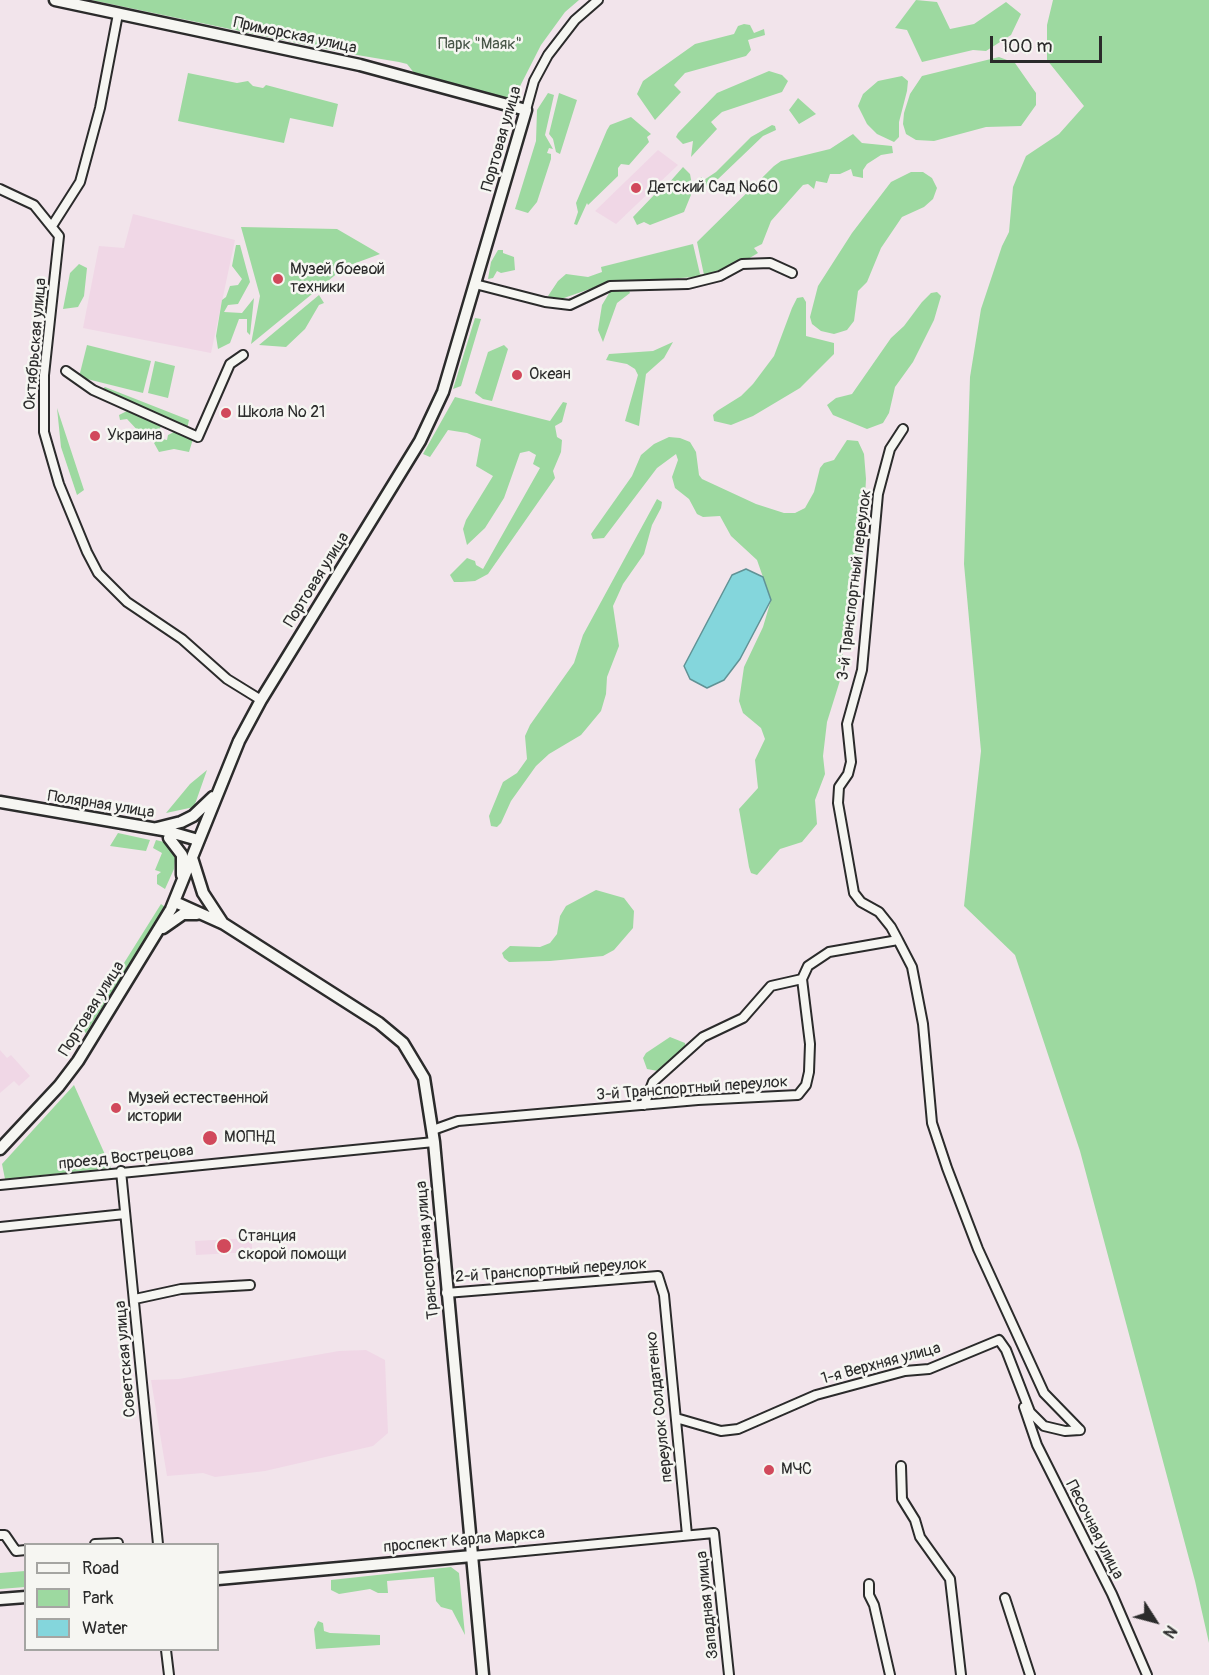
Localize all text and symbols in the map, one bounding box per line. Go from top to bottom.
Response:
street label: Приморская улица [232,14,358,58]
scale bar [993,24,1106,62]
park label: Парк "Маяк" [438,35,522,55]
text: 100 m [1001,35,1053,58]
street label: Портовая улица [478,84,526,194]
place label: Детский Сад №60 [648,178,778,198]
marker: Детский Сад №60 [629,181,643,195]
place label: Музей боевой техники [290,260,385,298]
marker: Музей боевой техники [271,272,285,286]
street label: Октябрьская улица [21,277,51,411]
place label: Океан [529,365,571,385]
marker: Океан [510,368,524,382]
place label: Школа № 21 [238,403,325,423]
marker: Школа № 21 [219,406,233,420]
place label: Украина [107,426,162,446]
marker: Украина [88,429,102,443]
street label: 3-й Транспортный переулок [834,488,876,682]
street label: Портовая улица [280,529,354,631]
street label: Полярная улица [46,787,156,823]
street label: Портовая улица [55,958,129,1060]
street label: 3-й Транспортный переулок [595,1073,789,1105]
place label: Музей естественной истории [128,1089,269,1127]
marker: Музей естественной истории [109,1101,123,1115]
place label: МОПНД [224,1128,275,1148]
marker: МОПНД [201,1129,219,1147]
street label: проезд Вострецова [57,1141,195,1175]
street label: Транспортная улица [412,1180,444,1320]
place label: Станция скорой помощи [238,1227,346,1265]
marker: Станция скорой помощи [215,1237,233,1255]
street label: 2-й Транспортный переулок [454,1255,648,1287]
street label: Советская улица [111,1300,141,1418]
street label: переулок Солдатенко [643,1331,677,1483]
street label: 1-я Верхняя улица [819,1339,943,1389]
place label: МЧС [781,1460,812,1480]
marker: МЧС [762,1463,776,1477]
street label: Песочная улица [1061,1477,1127,1583]
street label: проспект Карла Маркса [382,1524,546,1558]
legend [24,1543,219,1651]
street label: Западная улица [693,1550,723,1660]
text: Road [82,1557,119,1580]
text: Park [82,1587,114,1610]
north arrow [1125,1591,1185,1651]
text: Water [82,1617,128,1640]
text: N [1158,1621,1181,1642]

